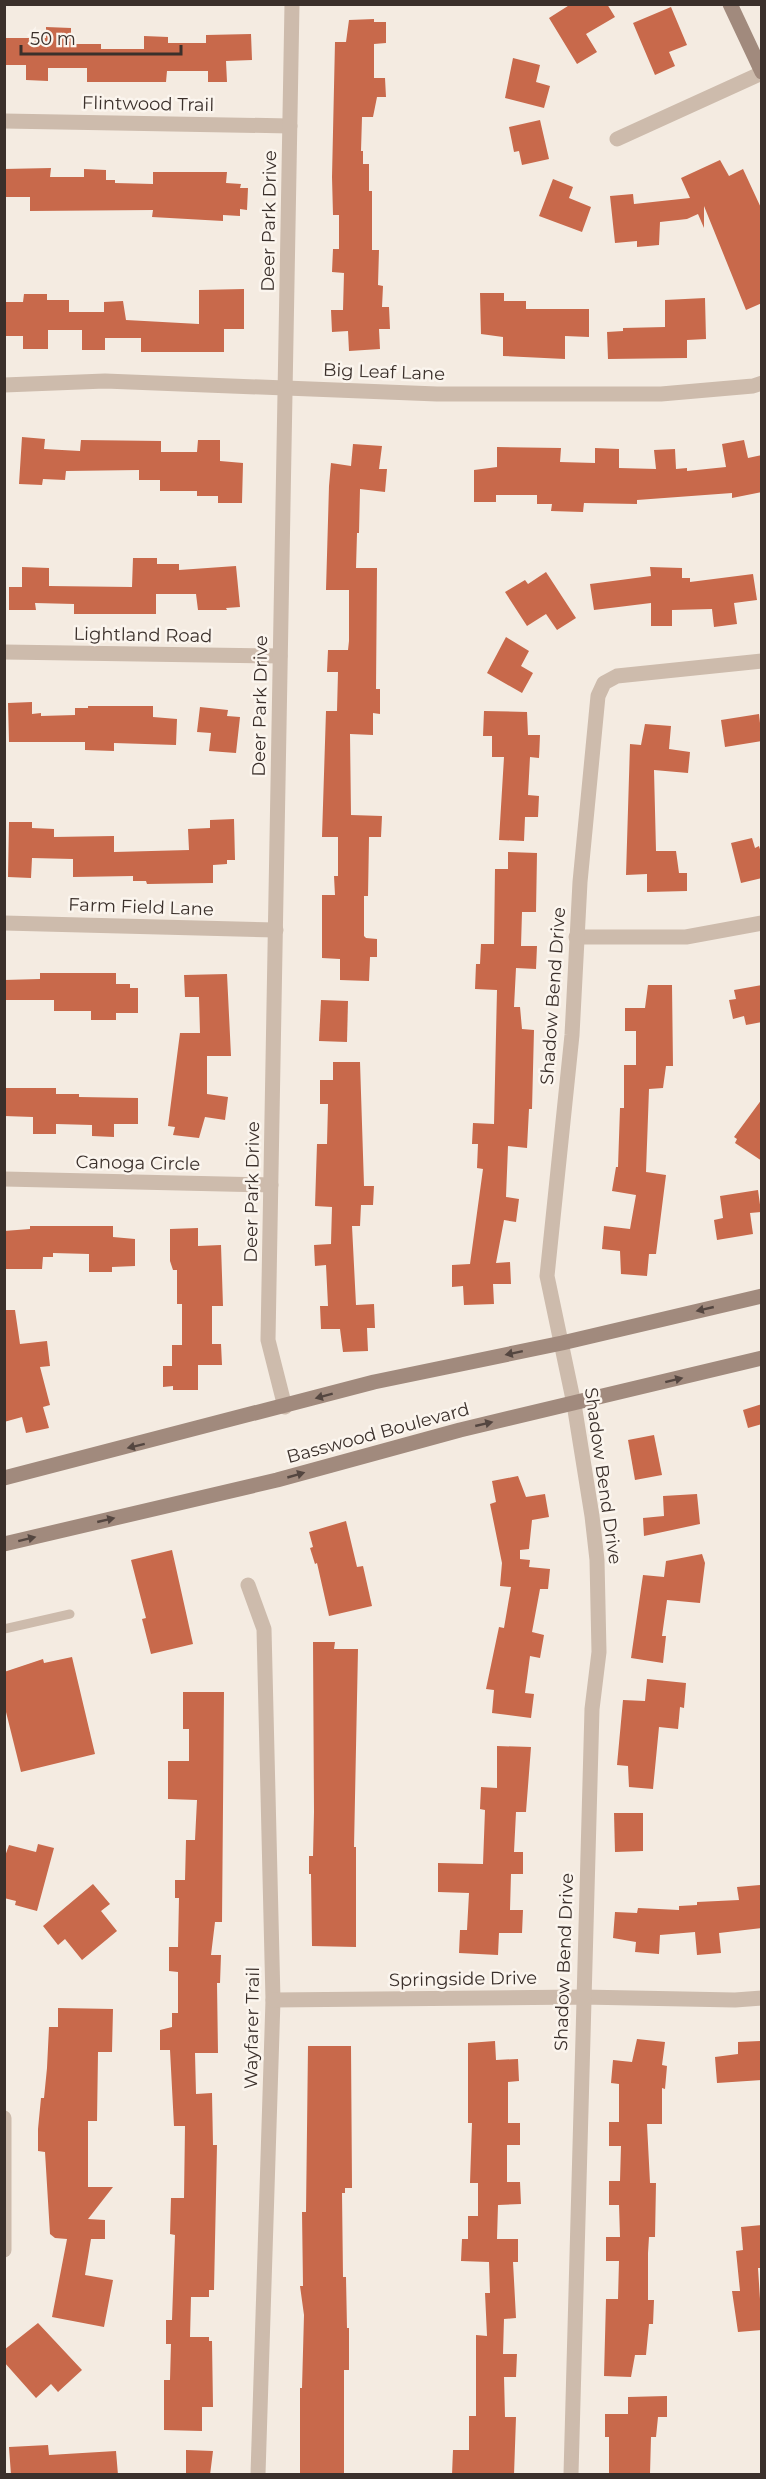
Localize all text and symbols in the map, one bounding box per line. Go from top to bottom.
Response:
scale bar [21,18,182,56]
text: 50 m [30,28,76,50]
street label: Flintwood Trail [82,92,214,116]
street label: Deer Park Drive [257,150,281,292]
street label: Big Leaf Lane [323,359,446,385]
street label: Lightland Road [73,623,213,647]
street label: Deer Park Drive [248,635,272,777]
street label: Farm Field Lane [68,893,214,921]
street label: Shadow Bend Drive [536,906,570,1086]
street label: Deer Park Drive [240,1121,264,1263]
street label: Canoga Circle [75,1151,201,1175]
one-way arrow [695,1305,714,1315]
one-way arrow [505,1349,524,1358]
one-way arrow [665,1374,683,1384]
street label: Shadow Bend Drive [580,1386,626,1566]
one-way arrow [315,1392,333,1401]
street label: Basswood Boulevard [284,1398,472,1468]
one-way arrow [475,1419,493,1429]
one-way arrow [127,1441,145,1451]
one-way arrow [287,1470,305,1479]
one-way arrow [97,1514,115,1524]
one-way arrow [18,1533,36,1543]
street label: Shadow Bend Drive [550,1872,578,2051]
street label: Wayfarer Trail [240,1967,264,2089]
street label: Springside Drive [389,1967,537,1991]

